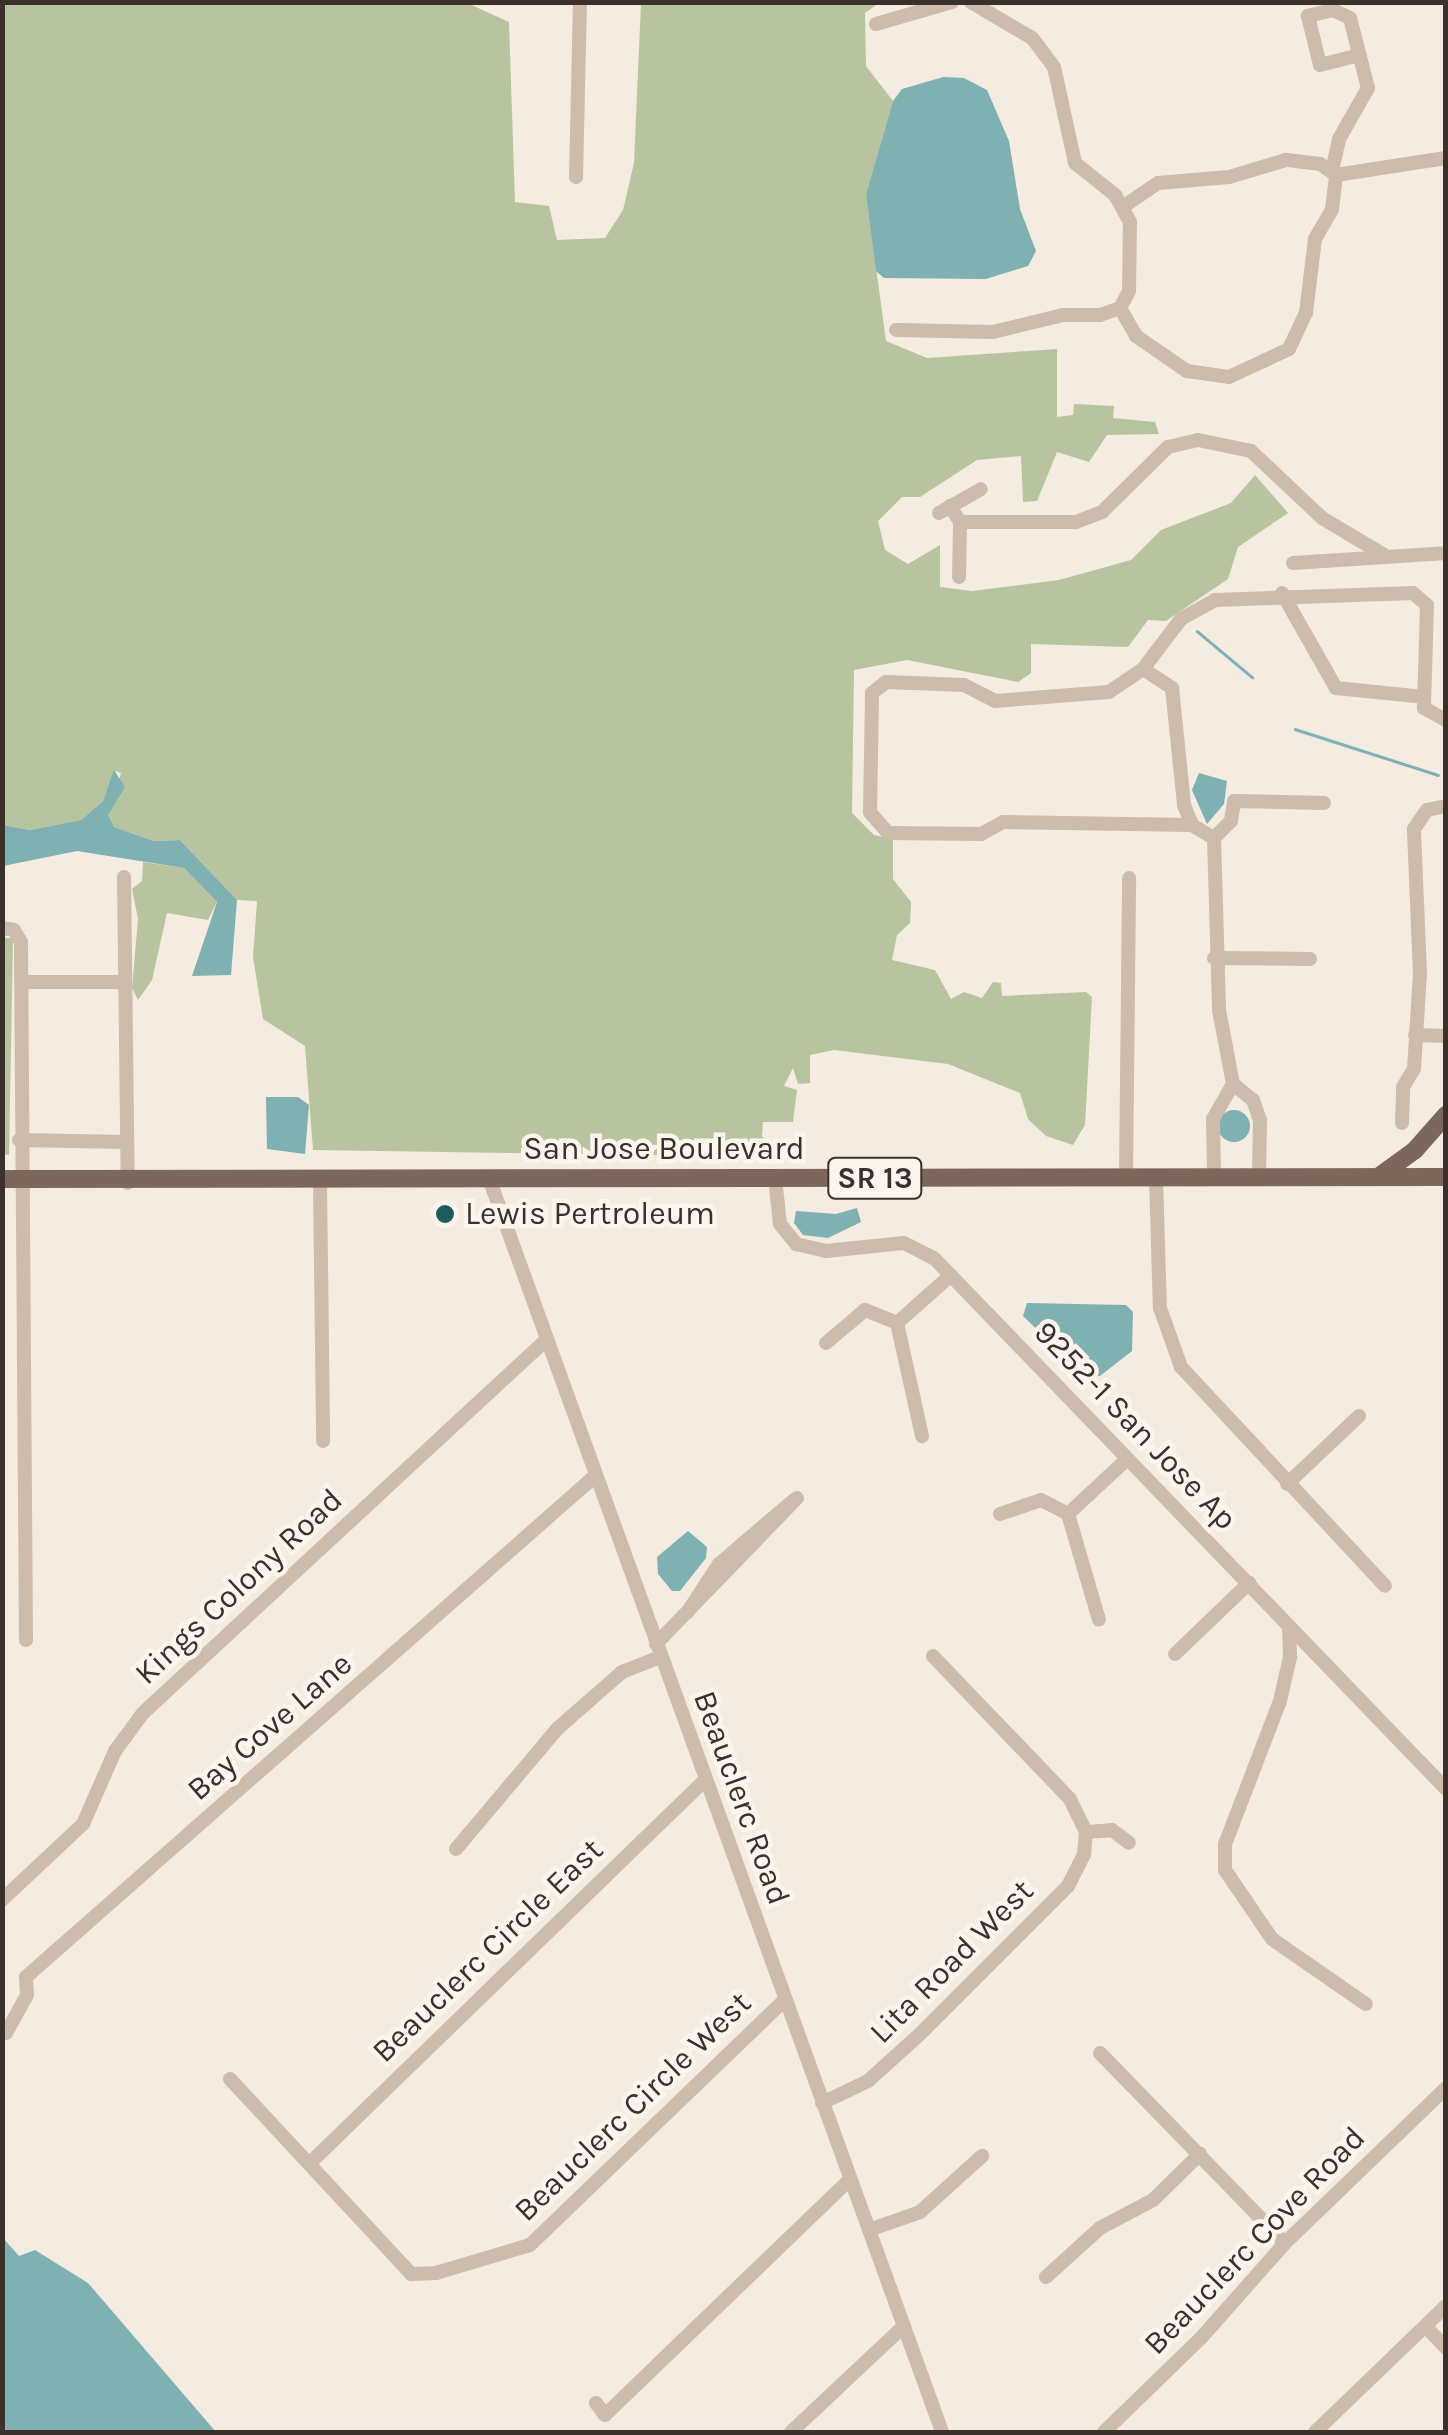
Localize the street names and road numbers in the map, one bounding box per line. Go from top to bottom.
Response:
street label: San Jose Boulevard [523,1130,805,1168]
road number: SR 13 [825,1153,925,1203]
street label: 9252-1 San Jose Ap [1026,1314,1244,1538]
street label: Kings Colony Road [127,1481,351,1693]
street label: Bay Cove Lane [180,1645,360,1809]
street label: Beauclerc Road [685,1686,797,1910]
street label: Beauclerc Circle East [365,1831,611,2071]
street label: Lita Road West [862,1872,1042,2052]
street label: Beauclerc Circle West [507,1984,759,2230]
street label: Beauclerc Cove Road [1136,2119,1374,2363]

